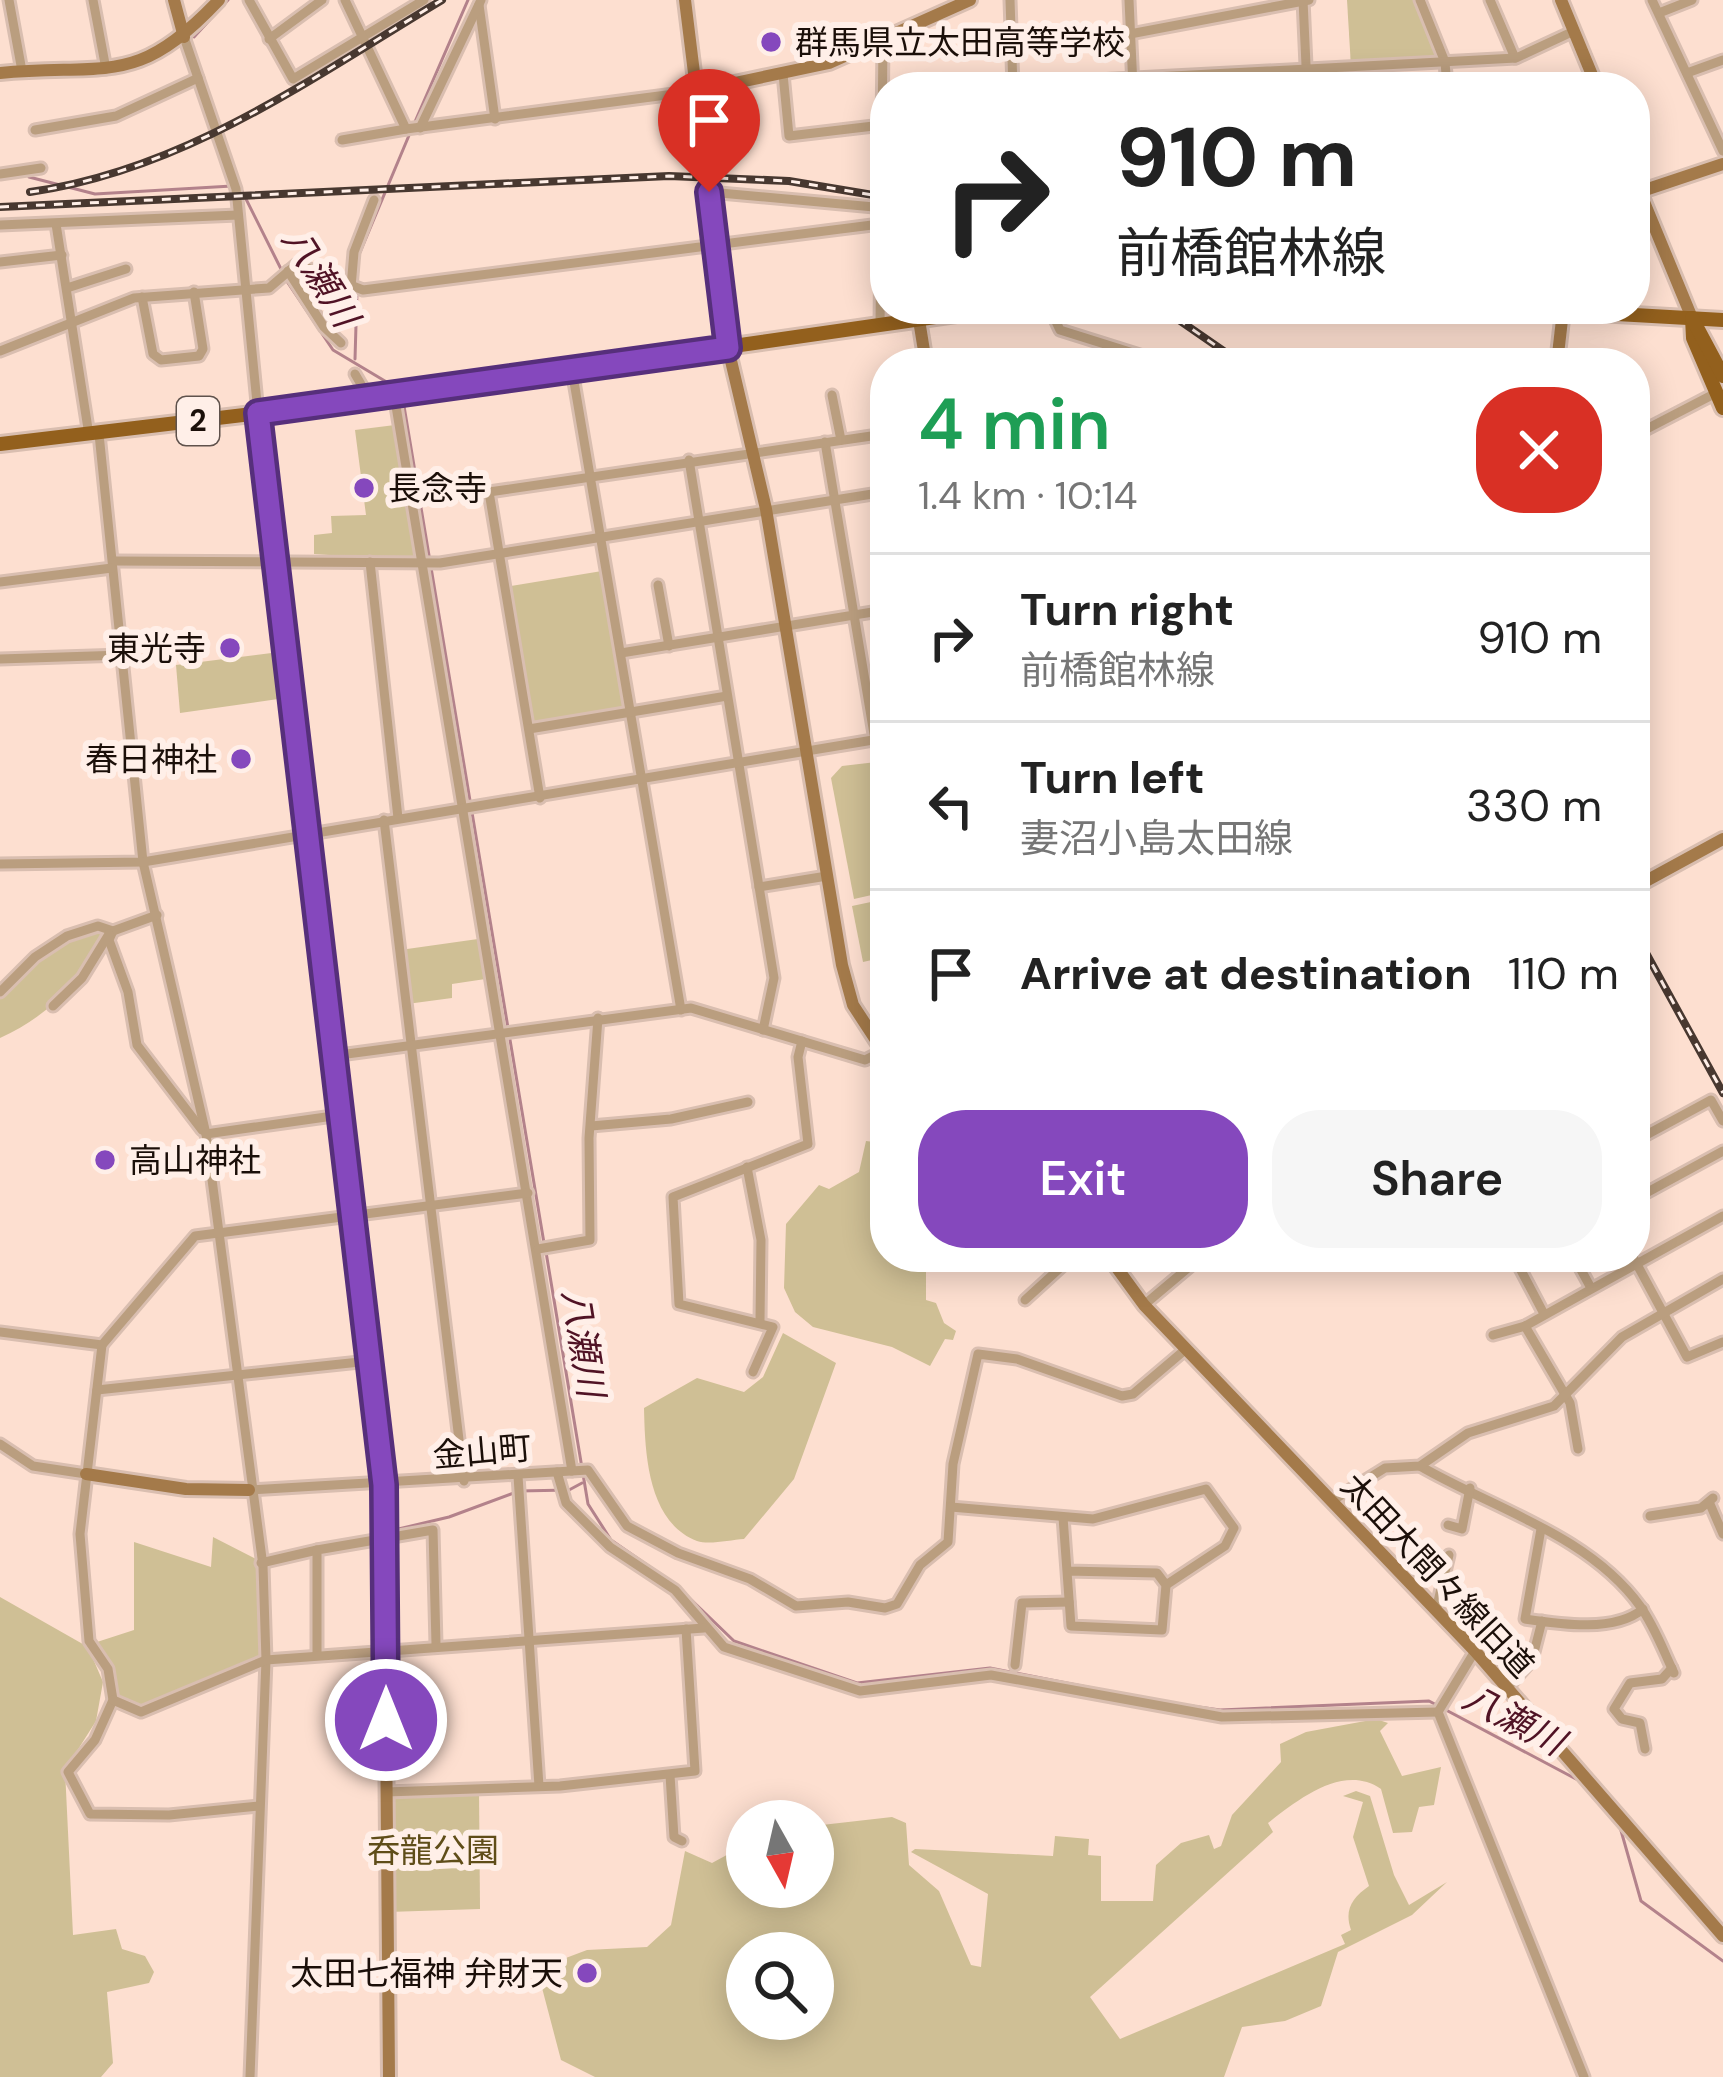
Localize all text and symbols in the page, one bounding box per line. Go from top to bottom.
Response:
place label: 群馬県立太田高等学校 [795,21,1125,64]
marker: 群馬県立太田高等学校 [758,29,784,55]
pin [658,69,760,192]
icon: arrive [676,87,742,153]
text: 910 m [1116,103,1357,212]
icon: right [918,120,1074,276]
text: 前橋館林線 [1116,218,1386,289]
water label: 八瀬川 [272,219,371,339]
text: 4 min [918,378,1111,471]
button: close [1476,387,1602,513]
road number: 2 [177,397,219,445]
place label: 長念寺 [388,467,487,510]
text: 1.4 km · 10:14 [918,470,1137,521]
marker: 長念寺 [351,475,377,501]
text: Turn right [1020,580,1234,639]
icon: right [918,605,984,671]
text: 910 m [1478,608,1602,667]
place label: 東光寺 [107,627,206,670]
marker: 東光寺 [217,635,243,661]
text: 前橋館林線 [1020,645,1215,696]
place label: 春日神社 [85,738,217,781]
marker: 春日神社 [228,746,254,772]
text: Turn left [1020,748,1204,807]
icon: left [918,773,984,839]
text: 330 m [1466,776,1602,835]
text: 妻沼小島太田線 [1020,813,1293,864]
icon: arrive [918,941,984,1007]
text: Arrive at destination [1020,944,1472,1003]
text: 110 m [1508,944,1619,1003]
button: Exit [918,1110,1248,1248]
button: Share [1272,1110,1602,1248]
place label: 高山神社 [129,1139,261,1182]
marker: 高山神社 [92,1147,118,1173]
water label: 八瀬川 [552,1286,616,1404]
street label: 金山町 [431,1426,533,1477]
street label: 太田大間々線旧道 [1332,1464,1543,1687]
position arrow [323,1657,449,1783]
water label: 八瀬川 [1455,1673,1576,1767]
north arrow [726,1800,834,1908]
map controls [726,1800,834,2040]
park label: 呑龍公園 [367,1829,499,1872]
button: search [726,1932,834,2040]
place label: 太田七福神 弁財天 [290,1952,563,1995]
marker: 太田七福神 弁財天 [574,1960,600,1986]

